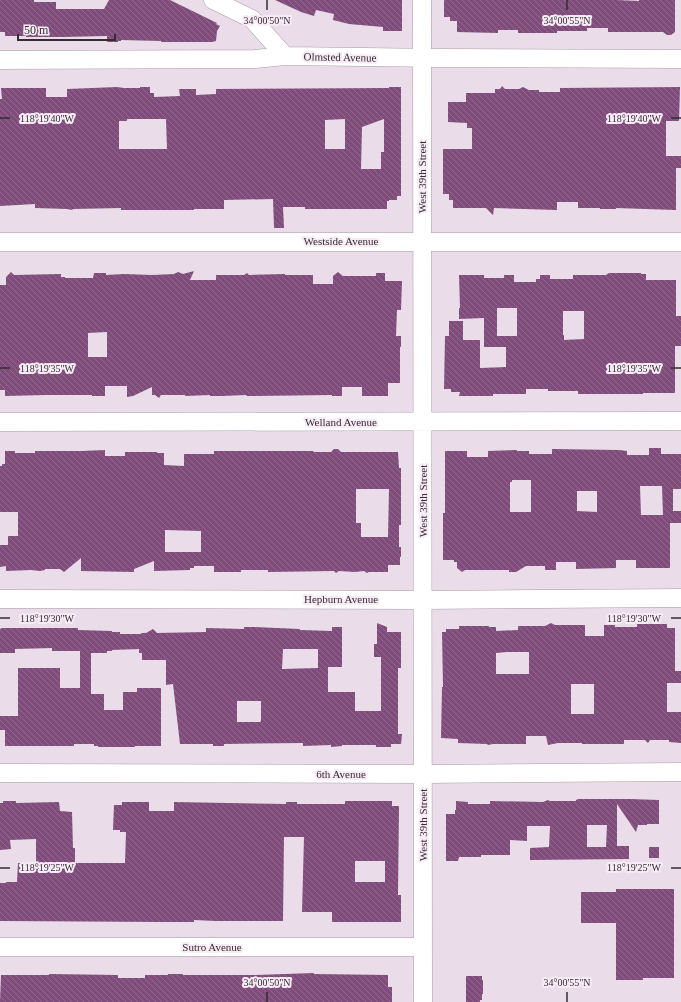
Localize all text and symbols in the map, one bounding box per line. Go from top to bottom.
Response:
text: 34°00'50"N [243,15,291,26]
text: 34°00'55"N [543,15,591,26]
scale bar [18,16,115,42]
text: 50 m [24,23,49,37]
street label: Olmsted Avenue [303,50,377,64]
text: 118°19'40"W [20,113,75,124]
text: 118°19'40"W [607,113,662,124]
street label: West 39th Street [416,141,428,213]
street label: Westside Avenue [304,235,379,247]
text: 118°19'35"W [20,363,75,374]
text: 118°19'35"W [607,363,662,374]
street label: Welland Avenue [305,416,377,428]
street label: West 39th Street [417,465,429,537]
street label: Hepburn Avenue [304,593,378,605]
text: 118°19'30"W [20,613,75,624]
text: 118°19'30"W [607,613,662,624]
street label: 6th Avenue [316,768,366,780]
street label: West 39th Street [417,789,429,861]
text: 118°19'25"W [20,862,75,873]
text: 118°19'25"W [607,862,662,873]
street label: Sutro Avenue [182,941,242,953]
text: 34°00'50"N [243,977,291,988]
text: 34°00'55"N [543,977,591,988]

